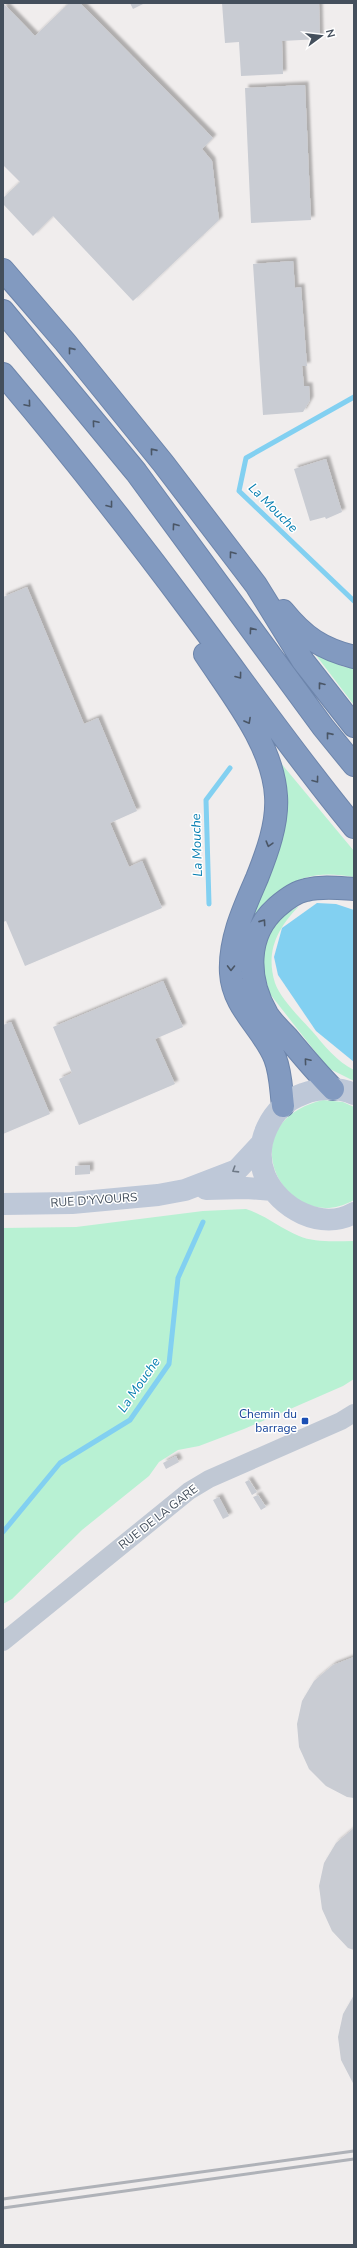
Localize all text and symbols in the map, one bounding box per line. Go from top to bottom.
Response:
north arrow [301,16,341,56]
text: N [322,28,338,39]
one-way arrow [69,347,76,355]
one-way arrow [24,399,31,407]
one-way arrow [93,420,100,428]
one-way arrow [151,448,158,456]
water label: La Mouche [244,479,302,537]
one-way arrow [105,501,113,508]
one-way arrow [173,523,180,530]
one-way arrow [230,552,237,559]
one-way arrow [250,628,257,635]
one-way arrow [234,672,242,679]
one-way arrow [319,682,326,689]
one-way arrow [244,717,251,724]
one-way arrow [327,732,334,739]
one-way arrow [311,776,318,783]
water label: La Mouche [187,813,207,877]
one-way arrow [265,840,274,847]
one-way arrow [258,920,265,927]
one-way arrow [227,965,235,971]
one-way arrow [304,1058,311,1065]
one-way arrow [232,1166,239,1173]
street label: RUE D'YVOURS [50,1189,138,1211]
water label: La Mouche [113,1354,165,1416]
place label: Chemin du barrage [239,1406,297,1436]
marker: Chemin du barrage [300,1416,310,1426]
street label: RUE DE LA GARE [115,1481,201,1553]

